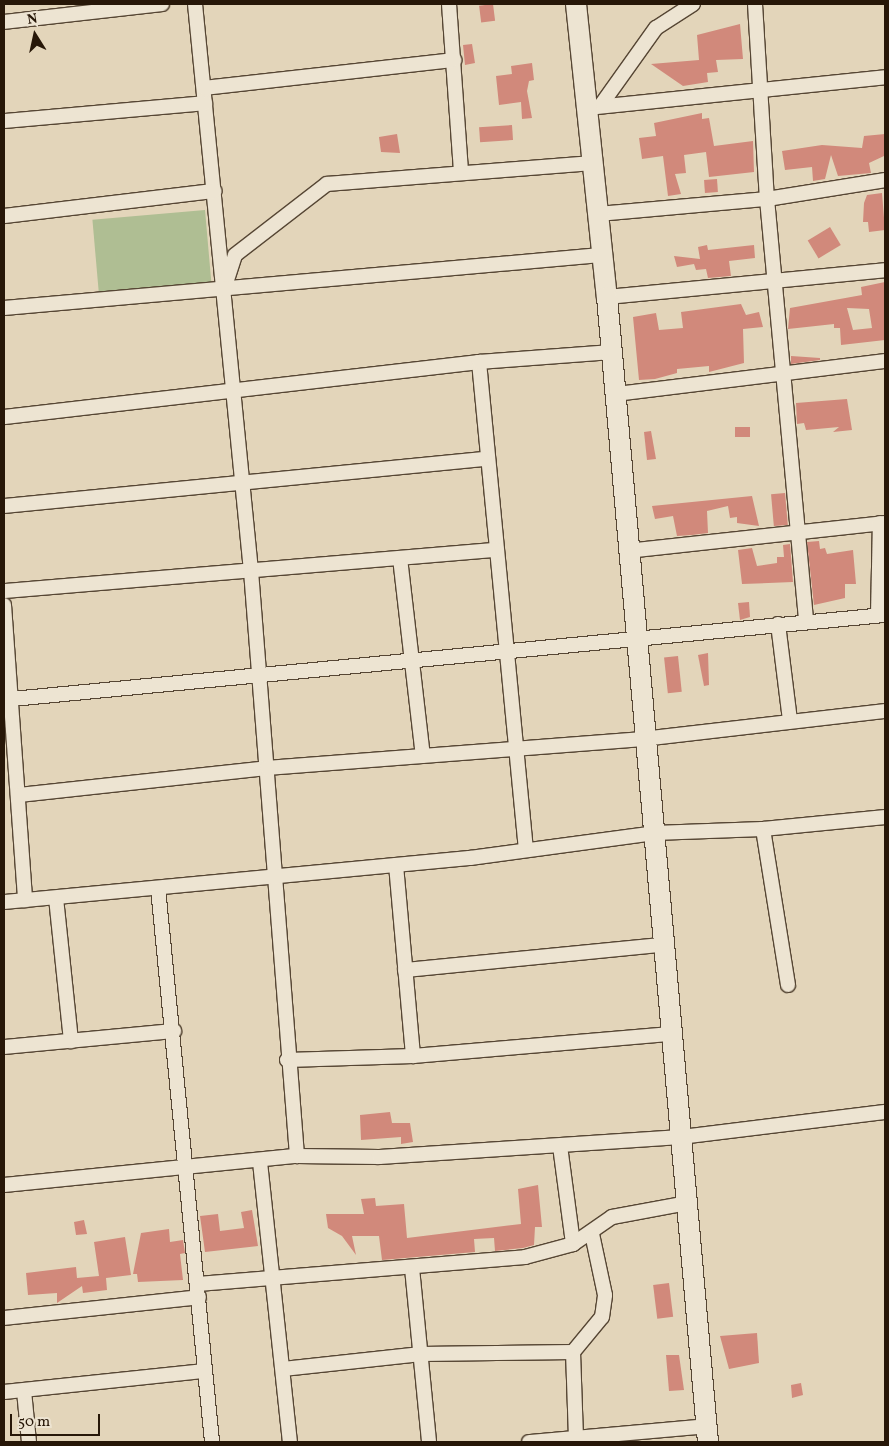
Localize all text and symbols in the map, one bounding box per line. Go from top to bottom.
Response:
text: N [26,9,39,30]
north arrow [10,10,60,60]
scale bar [12,1404,102,1436]
text: 50 m [18,1412,50,1433]

